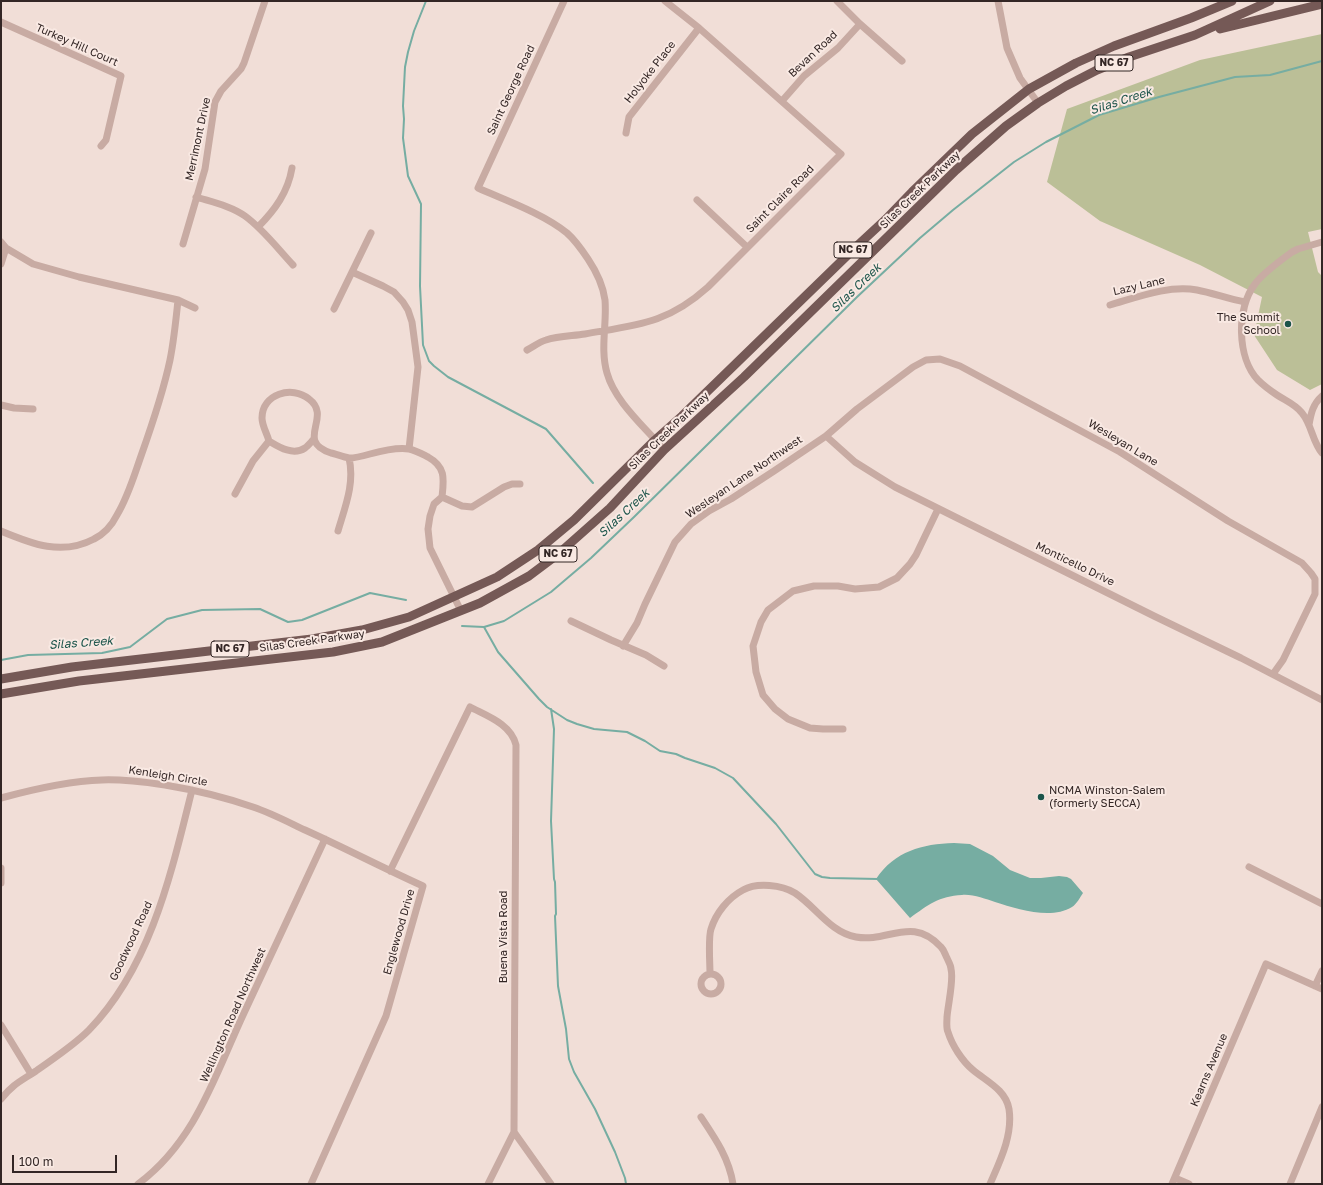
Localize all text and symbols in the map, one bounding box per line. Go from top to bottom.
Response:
street label: Turkey Hill Court [34,21,120,69]
street label: Bevan Road [786,28,840,80]
street label: Holyoke Place [622,38,678,106]
street label: Saint George Road [484,43,538,137]
road number: NC 67 [1095,55,1133,71]
water label: Silas Creek [1088,84,1154,118]
street label: Merrimont Drive [183,96,213,182]
street label: Silas Creek Parkway [877,148,963,232]
street label: Saint Claire Road [743,162,817,236]
road number: NC 67 [834,242,872,258]
water label: Silas Creek [828,260,884,316]
street label: Lazy Lane [1112,274,1166,298]
place label: The Summit School [1217,311,1280,337]
marker: The Summit School [1283,319,1293,329]
street label: Silas Creek Parkway [626,389,712,473]
street label: Wesleyan Lane [1086,417,1160,469]
street label: Wesleyan Lane Northwest [683,433,805,521]
water label: Silas Creek [596,486,652,540]
street label: Monticello Drive [1033,539,1117,589]
road number: NC 67 [539,546,577,562]
street label: Silas Creek Parkway [258,627,366,655]
water label: Silas Creek [48,634,114,652]
road number: NC 67 [211,641,249,657]
street label: Kenleigh Circle [127,763,209,789]
place label: NCMA Winston-Salem (formerly SECCA) [1049,784,1165,810]
marker: NCMA Winston-Salem (formerly SECCA) [1036,792,1046,802]
street label: Englewood Drive [380,888,418,976]
street label: Buena Vista Road [497,891,511,983]
street label: Goodwood Road [107,899,155,983]
street label: Wellington Road Northwest [197,946,269,1084]
street label: Kearns Avenue [1188,1031,1230,1109]
scale bar [14,1147,119,1173]
text: 100 m [19,1154,53,1169]

